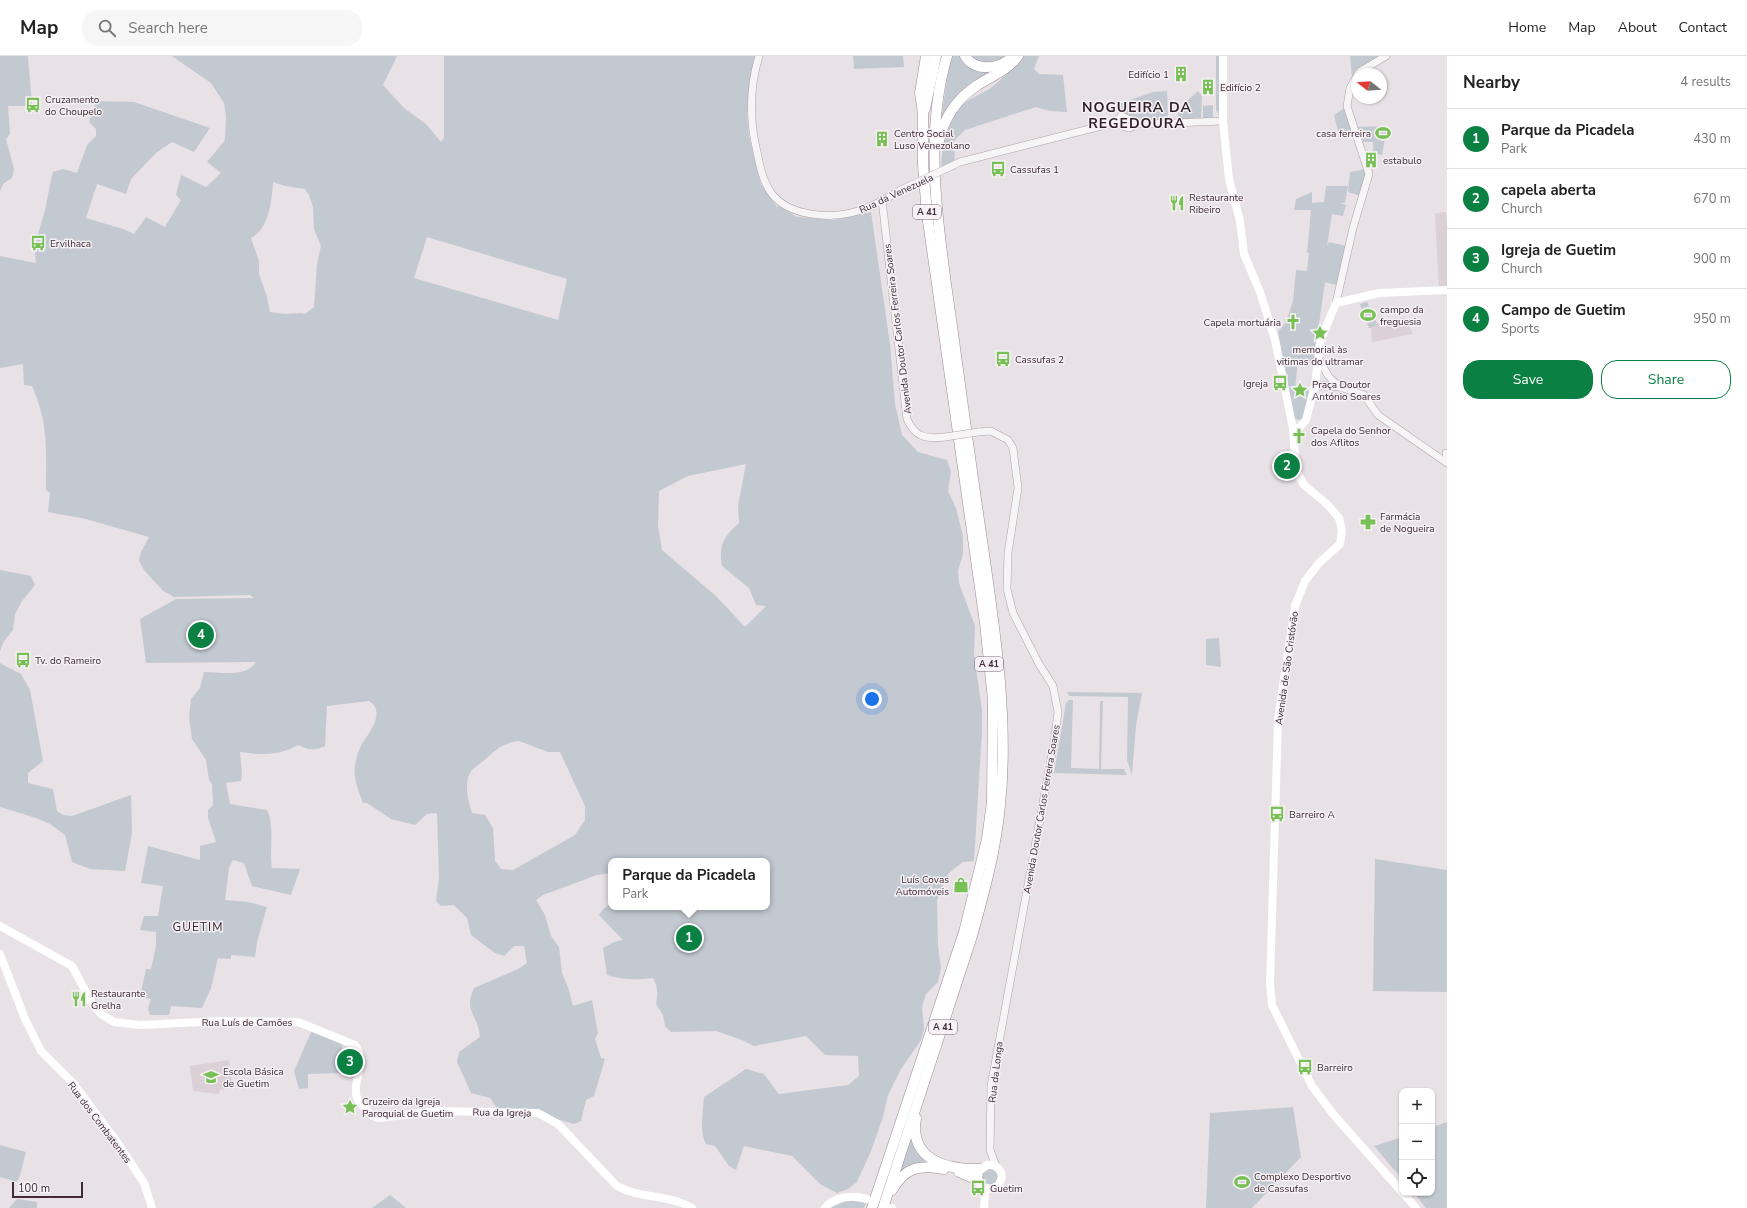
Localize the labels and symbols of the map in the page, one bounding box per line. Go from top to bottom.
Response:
building icon: Edifício 1 [1172,65,1190,83]
place label: Edifício 1 [1128,68,1169,82]
north arrow [1351,68,1387,104]
building icon: Edifício 2 [1199,78,1217,96]
place label: Edifício 2 [1220,81,1261,95]
place label: Cruzamento do Choupelo [45,93,103,119]
bus stop icon: Cruzamento do Choupelo [24,96,42,114]
district label: NOGUEIRA DA REGEDOURA [1082,98,1192,133]
sports icon: casa ferreira [1374,124,1392,142]
place label: Centro Social Luso Venezolano [894,127,971,153]
place label: casa ferreira [1316,127,1371,141]
building icon: Centro Social Luso Venezolano [873,130,891,148]
building icon: estabulo [1362,151,1380,169]
place label: estabulo [1383,154,1422,168]
bus stop icon: Cassufas 1 [989,160,1007,178]
place label: Cassufas 1 [1010,163,1059,177]
street label: Rua da Venezuela [857,171,936,217]
place label: Restaurante Ribeiro [1189,191,1243,217]
restaurant icon: Restaurante Ribeiro [1168,194,1186,212]
road number: A 41 [913,205,941,219]
bus stop icon: Ervilhaca [29,234,47,252]
place label: Ervilhaca [50,237,91,251]
street label: Avenida Doutor Carlos Ferreira Soares [881,243,915,415]
place label: campo da freguesia [1380,303,1424,329]
sports icon: campo da freguesia [1359,306,1377,324]
church icon: Capela mortuária [1284,313,1302,331]
place label: Capela mortuária [1204,316,1281,330]
place icon: memorial às vitimas do ultramar [1311,324,1329,342]
place label: memorial às vitimas do ultramar [1277,343,1364,369]
bus stop icon: Cassufas 2 [994,350,1012,368]
place label: Cassufas 2 [1015,353,1064,367]
bus stop icon: Igreja [1271,374,1289,392]
place label: Igreja [1243,377,1268,391]
place label: Praça Doutor António Soares [1312,378,1381,404]
place icon: Praça Doutor António Soares [1291,381,1309,399]
place label: Capela do Senhor dos Aflitos [1311,424,1391,450]
church icon: Capela do Senhor dos Aflitos [1290,427,1308,445]
pin: 2 [1274,451,1300,481]
place label: Farmácia de Nogueira [1380,510,1435,536]
pharmacy icon: Farmácia de Nogueira [1359,513,1377,531]
street label: Avenida de São Cristóvão [1272,610,1302,726]
pin: 4 [188,620,214,650]
bus stop icon: Tv. do Rameiro [14,651,32,669]
place label: Tv. do Rameiro [35,654,102,668]
road number: A 41 [975,657,1003,671]
your location [862,689,882,709]
street label: Avenida Doutor Carlos Ferreira Soares [1020,723,1064,895]
bus stop icon: Barreiro A [1268,805,1286,823]
place label: Barreiro A [1289,808,1335,822]
place label: Luís Covas Automóveis [896,873,949,899]
shop icon: Luís Covas Automóveis [952,876,970,894]
district label: GUETIM [173,919,223,935]
pin: 1 [676,923,702,953]
place label: Restaurante Grelha [91,987,145,1013]
restaurant icon: Restaurante Grelha [70,990,88,1008]
street label: Rua Luís de Camões [202,1016,293,1030]
road number: A 41 [929,1020,957,1034]
street label: Rua da Longa [985,1041,1007,1104]
pin: 3 [337,1047,363,1077]
bus stop icon: Barreiro [1296,1058,1314,1076]
place label: Barreiro [1317,1061,1353,1075]
place label: Escola Básica de Guetim [223,1065,284,1091]
school or university icon: Escola Básica de Guetim [202,1068,220,1086]
street label: Rua dos Combatentes [64,1079,135,1166]
place label: Cruzeiro da Igreja Paroquial de Guetim [362,1095,453,1121]
place icon: Cruzeiro da Igreja Paroquial de Guetim [341,1098,359,1116]
street label: Rua da Igreja [472,1105,531,1121]
place label: Complexo Desportivo de Cassufas [1254,1170,1351,1196]
sports icon: Complexo Desportivo de Cassufas [1233,1173,1251,1191]
bus stop icon: Guetim [969,1179,987,1197]
scale bar [12,1180,83,1199]
place label: Guetim [990,1182,1023,1196]

